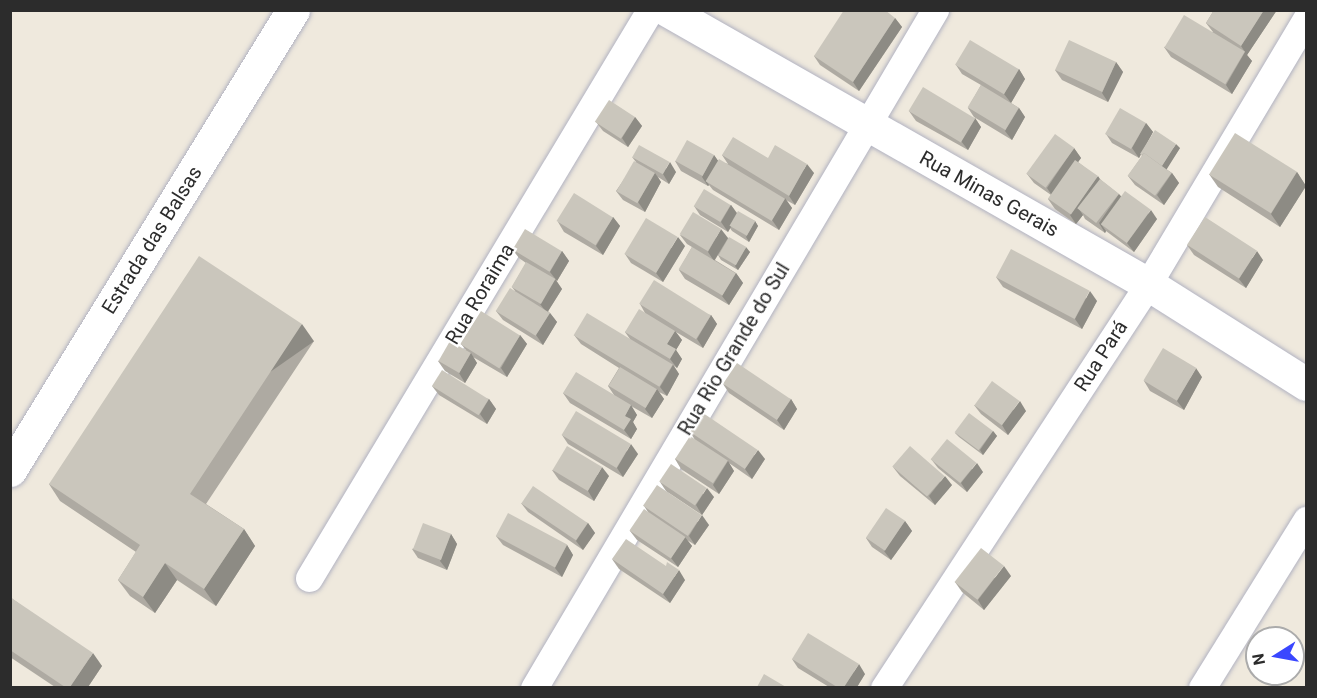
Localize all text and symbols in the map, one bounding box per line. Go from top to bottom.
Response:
street label: Rua Minas Gerais [915,146,1063,242]
street label: Estrada das Balsas [97,162,207,318]
street label: Rua Roraima [440,239,520,349]
street label: Rua Rio Grande do Sul [673,258,795,440]
street label: Rua Pará [1069,316,1133,396]
north arrow [1245,626,1305,686]
text: N [1248,652,1269,667]

